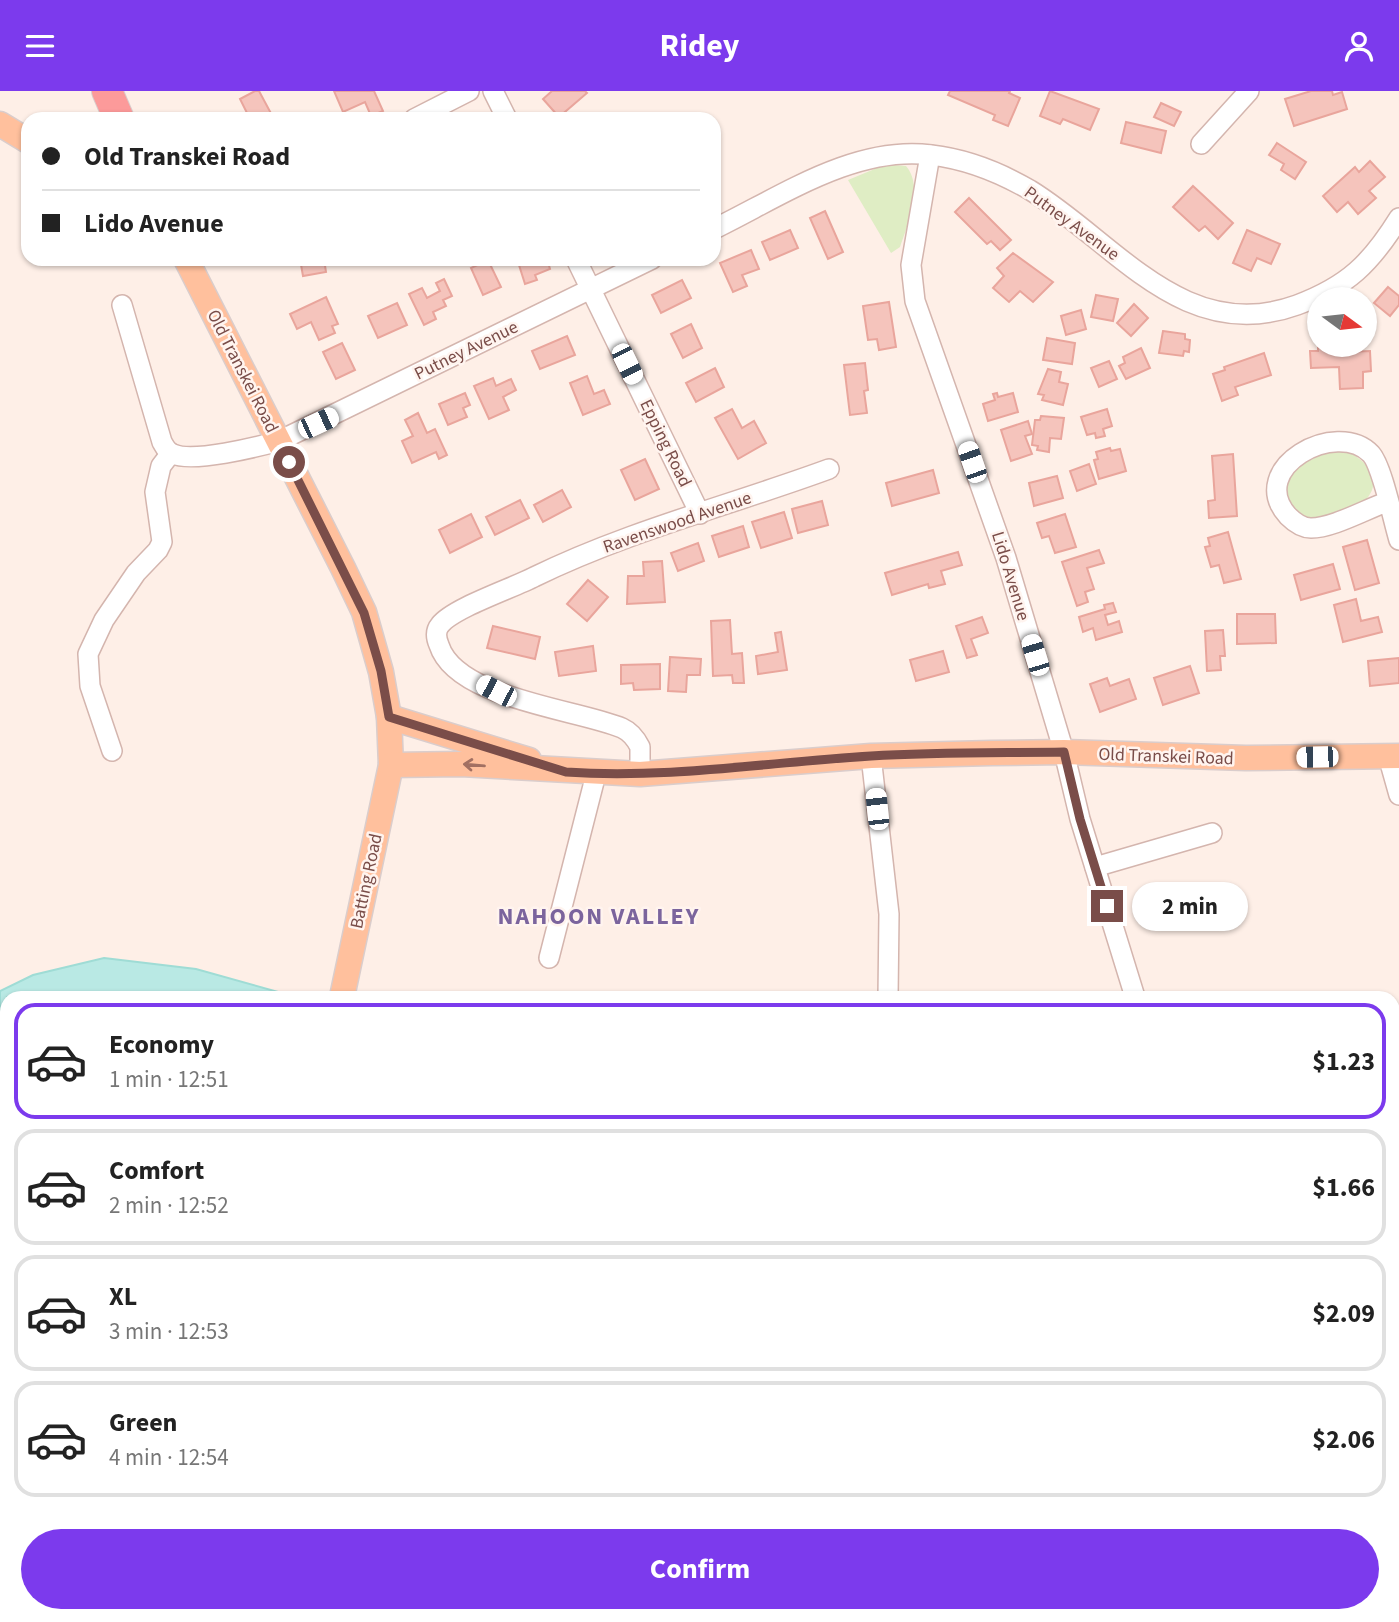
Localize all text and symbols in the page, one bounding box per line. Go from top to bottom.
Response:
text: Ridey [660,23,739,69]
icon: menu [21,27,59,65]
icon: person [1340,27,1378,65]
text: Old Transkei Road [84,138,290,175]
street label: Putney Avenue [1019,180,1125,267]
text: Lido Avenue [84,205,224,242]
north arrow [1307,287,1377,357]
map controls [1307,287,1377,357]
street label: Old Transkei Road [201,305,284,437]
street label: Putney Avenue [410,315,522,386]
car [609,341,646,387]
street label: Epping Road [633,395,698,491]
car [295,405,342,441]
car [956,439,989,485]
route start [273,446,305,478]
street label: Ravenswood Avenue [600,485,755,560]
street label: Lido Avenue [985,529,1036,624]
car [1019,632,1052,678]
car [473,672,520,710]
street label: Old Transkei Road [1098,742,1234,771]
car [1296,746,1339,768]
one-way arrow [463,759,486,772]
car [865,787,890,831]
street label: Batting Road [344,831,389,931]
callout: 2 min [1132,881,1247,931]
route end [1091,890,1123,922]
text: 2 min [1162,890,1218,923]
district label: NAHOON VALLEY [498,899,700,934]
text: Economy [109,1026,214,1063]
icon: car [25,1030,88,1093]
text: $1.23 [1312,1043,1375,1080]
text: 1 min · 12:51 [109,1063,229,1096]
text: Comfort [109,1152,204,1189]
icon: car [25,1156,88,1219]
text: $1.66 [1312,1169,1375,1206]
text: 2 min · 12:52 [109,1189,229,1222]
text: XL [109,1278,137,1315]
icon: car [25,1282,88,1345]
text: $2.09 [1312,1295,1375,1332]
text: 3 min · 12:53 [109,1315,229,1348]
text: Green [109,1404,177,1441]
icon: car [25,1408,88,1471]
text: $2.06 [1312,1421,1375,1458]
text: 4 min · 12:54 [109,1441,229,1474]
button: Confirm [21,1529,1379,1609]

